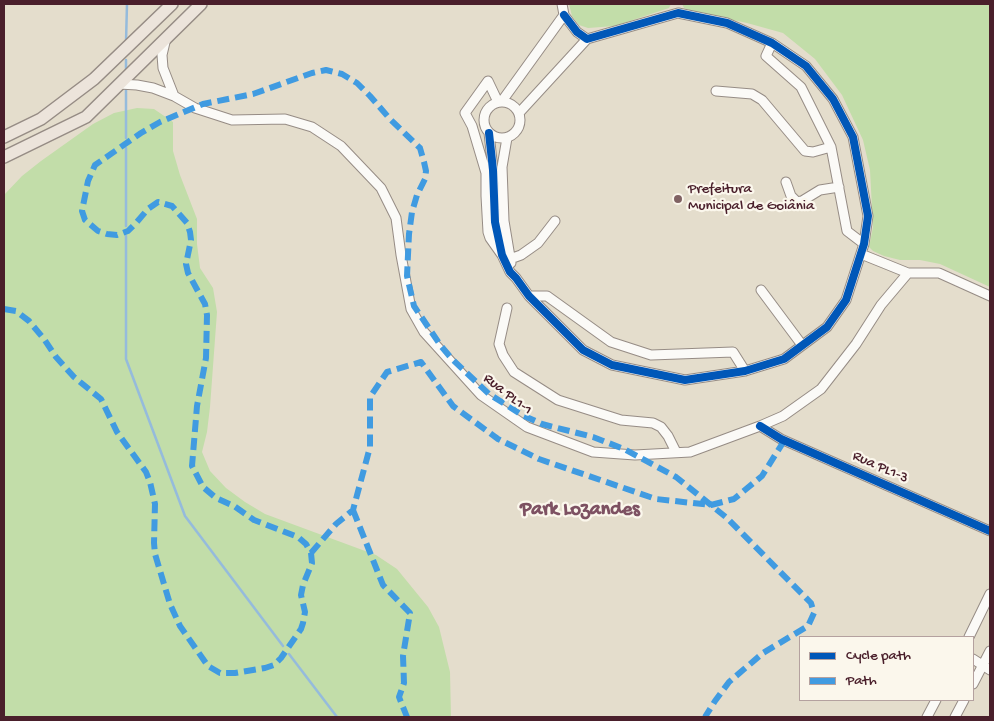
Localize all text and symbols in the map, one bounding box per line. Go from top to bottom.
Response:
place label: Prefeitura Municipal de Goiânia [688,181,814,216]
marker: Prefeitura Municipal de Goiânia [672,193,684,205]
street label: Rua PL1-1 [479,370,535,420]
street label: Rua PL1-3 [849,448,911,488]
district label: Park Lozandes [520,499,640,523]
legend [799,636,974,701]
text: Cycle path [846,647,911,665]
text: Path [846,672,877,690]

